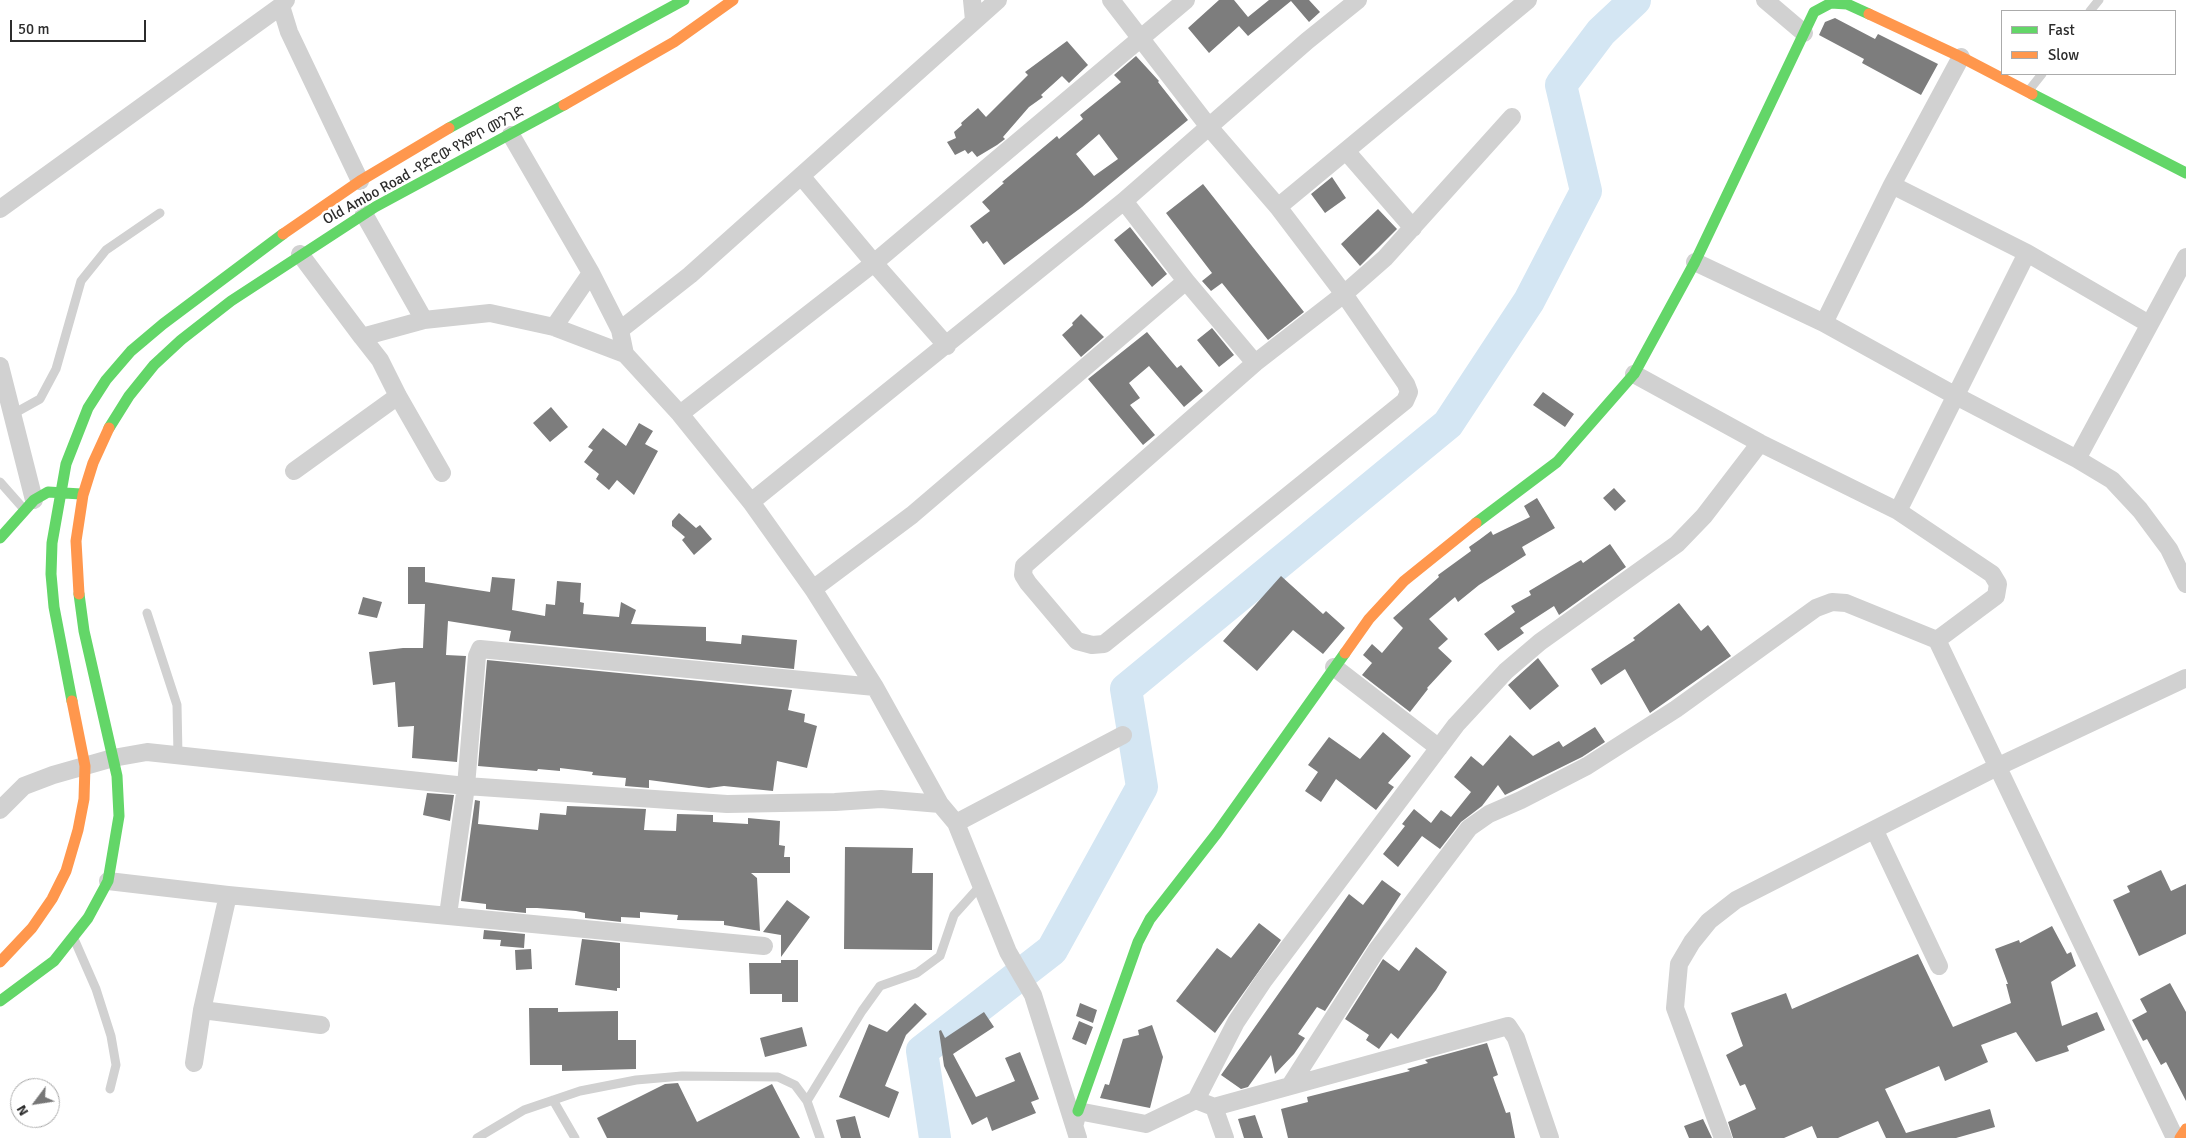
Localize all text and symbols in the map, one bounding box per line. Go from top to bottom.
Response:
scale bar [12,10,149,42]
legend [2001,10,2176,75]
text: 50 m [18,20,49,38]
text: Fast [2048,21,2075,39]
text: Slow [2048,46,2079,64]
street label: Old Ambo Road -የድሮው የአምቦ መንገድ [320,103,528,229]
north arrow [10,1078,60,1128]
text: N [13,1102,32,1119]

